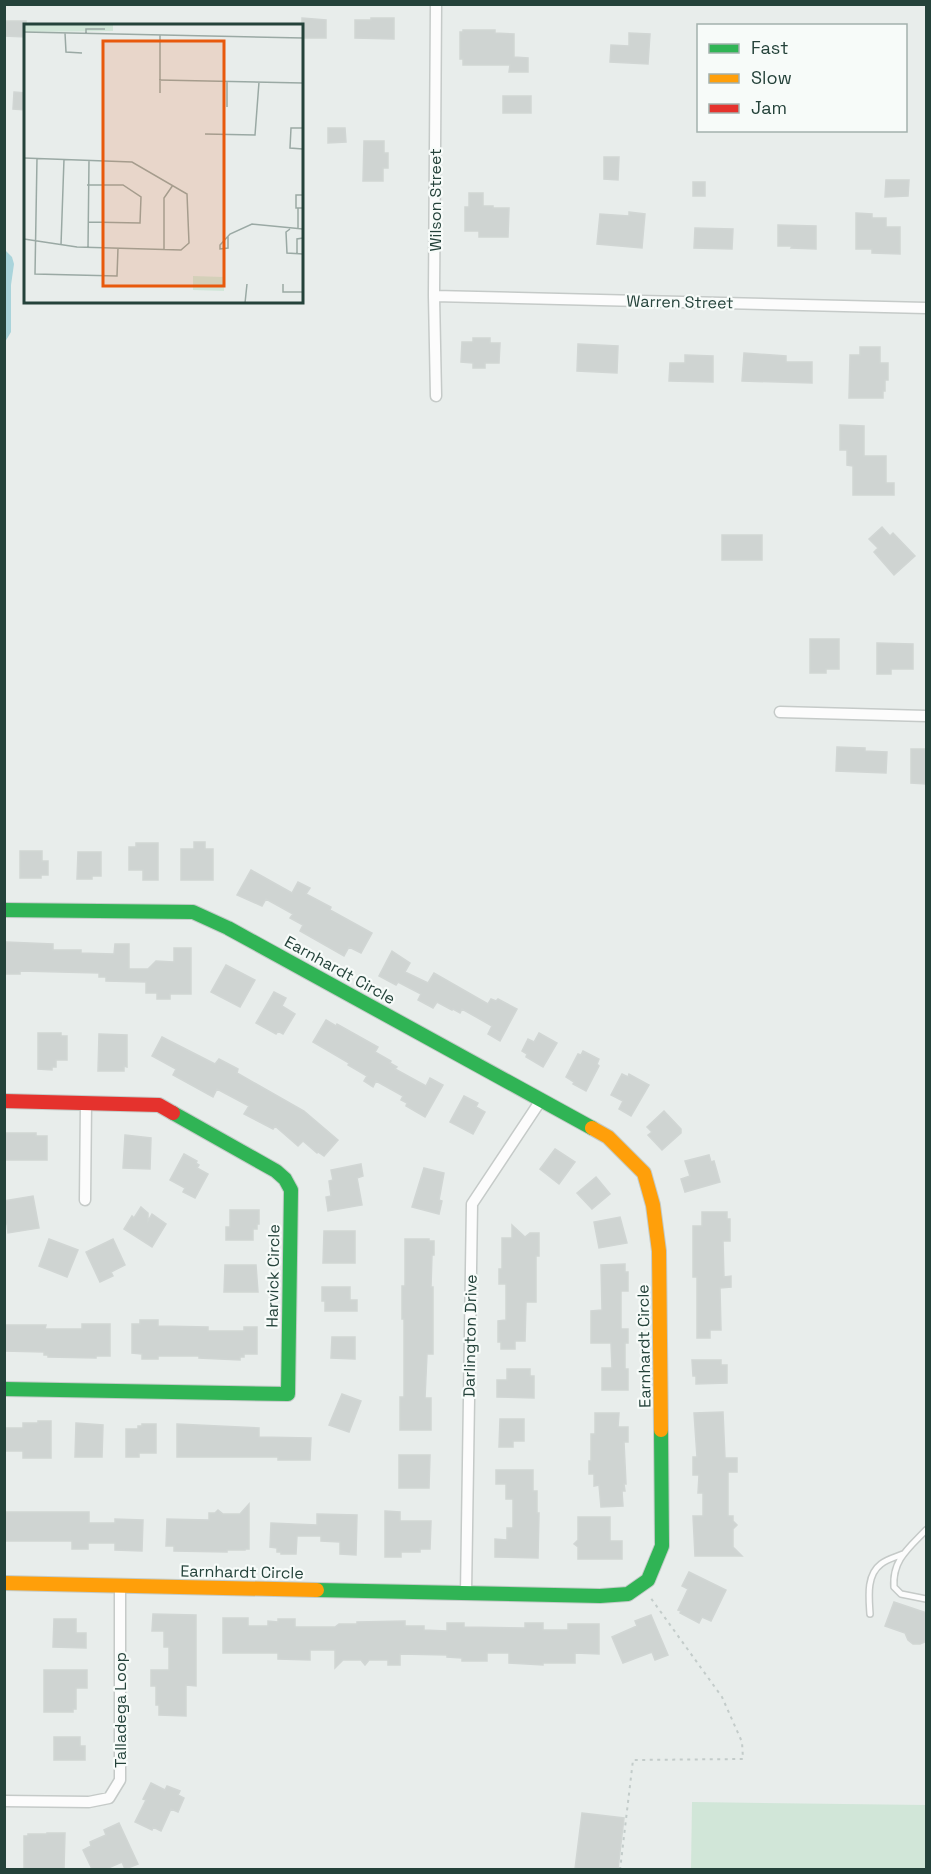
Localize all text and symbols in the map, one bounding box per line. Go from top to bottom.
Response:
inset map [24,24,303,303]
legend [697,24,907,132]
text: Fast [751,36,788,59]
text: Slow [751,66,792,89]
text: Jam [751,96,787,119]
street label: Wilson Street [425,149,446,251]
street label: Warren Street [626,291,734,313]
street label: Earnhardt Circle [281,931,399,1009]
street label: Harvick Circle [262,1224,284,1328]
street label: Darlington Drive [458,1274,482,1398]
street label: Earnhardt Circle [632,1284,656,1408]
street label: Earnhardt Circle [180,1560,304,1584]
street label: Talladega Loop [110,1652,131,1768]

